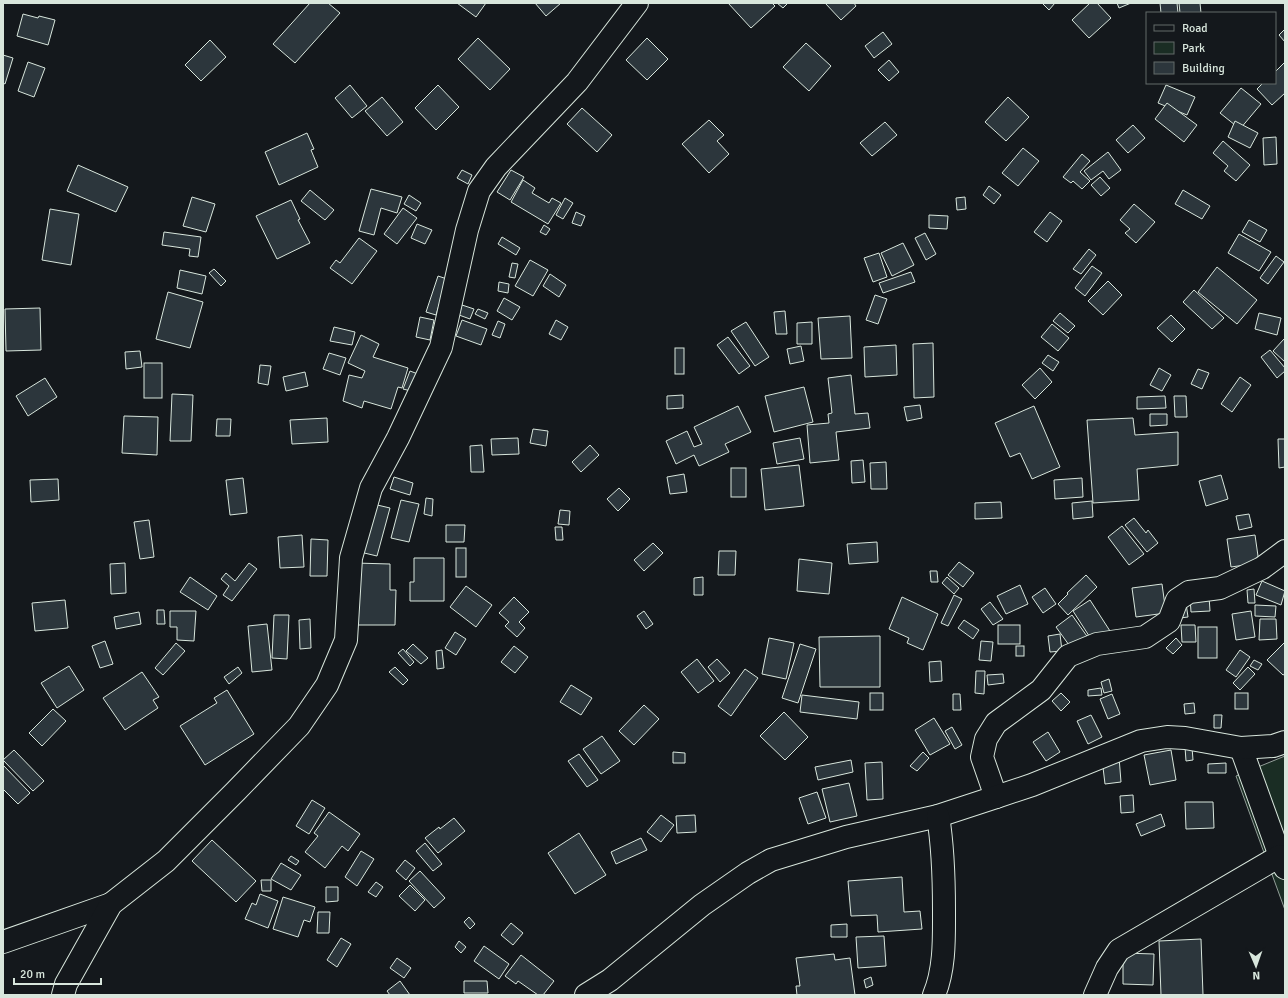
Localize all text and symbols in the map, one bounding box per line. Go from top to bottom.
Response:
legend [1146,12,1276,84]
text: Road [1182,21,1208,36]
text: Park [1182,41,1205,56]
text: Building [1182,61,1225,76]
north arrow [1236,946,1276,986]
scale bar [14,960,101,986]
text: 20 m [20,967,45,982]
text: N [1252,969,1260,982]

